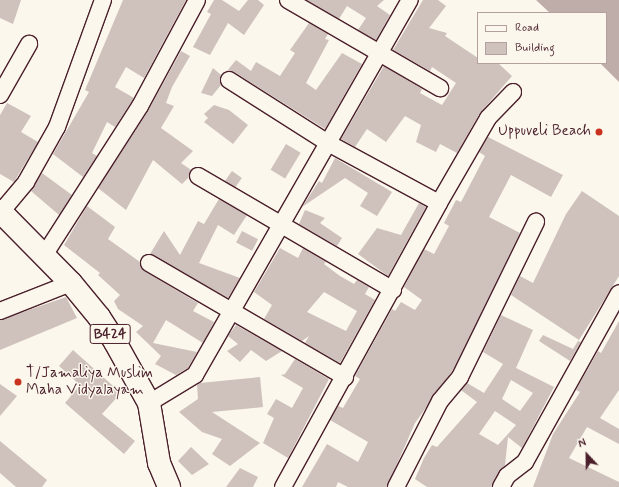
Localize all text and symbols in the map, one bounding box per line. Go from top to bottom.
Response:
legend [477,12,607,64]
text: Road [515,20,539,36]
text: Building [515,40,555,56]
place label: Uppuveli Beach [498,123,591,141]
marker: Uppuveli Beach [594,127,604,137]
road number: B424 [89,322,131,346]
place label: T/Jamaliya Muslim Maha Vidyalayam [26,364,155,399]
marker: T/Jamaliya Muslim Maha Vidyalayam [13,377,23,387]
north arrow [567,435,607,475]
text: N [576,436,589,452]

